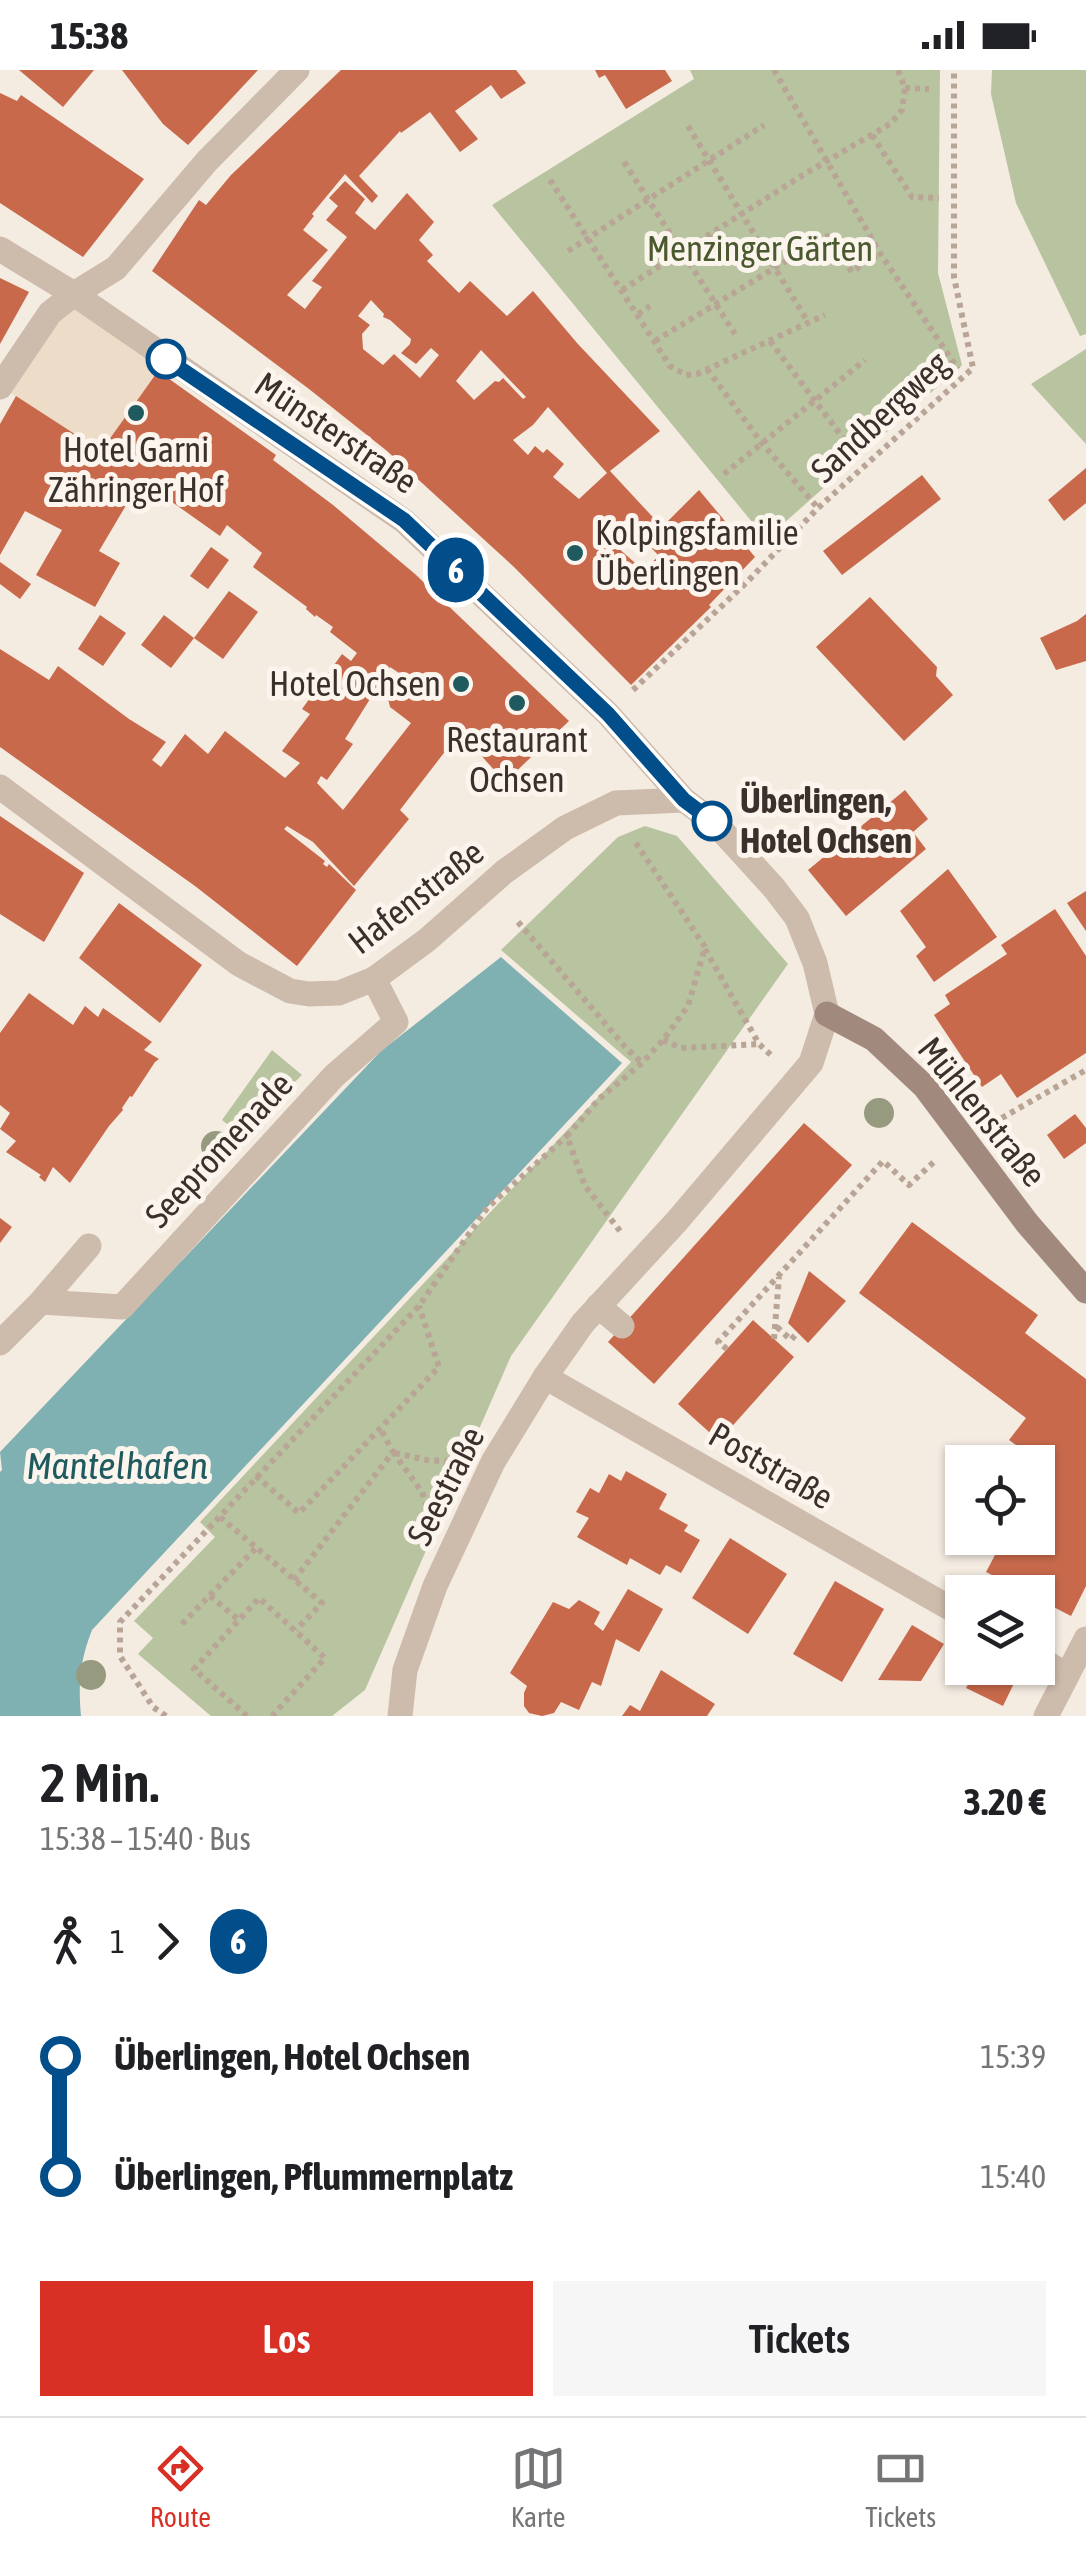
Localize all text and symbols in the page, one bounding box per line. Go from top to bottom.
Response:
text: 15:38 [50,14,128,57]
park label: Menzinger Gärten [647,228,873,268]
unlabelled marker [147,340,185,378]
street label: Sandbergweg [802,343,956,490]
street label: Münsterstraße [248,363,425,501]
marker: Hotel Garni Zähringer Hof [125,402,147,424]
place label: Hotel Garni Zähringer Hof [48,429,224,509]
place label: Kolpingsfamilie Überlingen [595,512,799,592]
line badge: 6 [424,538,488,602]
marker: Kolpingsfamilie Überlingen [564,542,586,564]
text: 6 [448,550,464,590]
place label: Hotel Ochsen [269,663,441,703]
marker: Hotel Ochsen [450,673,472,695]
marker: Restaurant Ochsen [506,692,528,714]
place label: Restaurant Ochsen [446,719,588,799]
place label: Überlingen, Hotel Ochsen [740,780,912,860]
marker: Überlingen, Hotel Ochsen [693,802,731,840]
street label: Hafenstraße [340,831,491,961]
street label: Mühlenstraße [911,1029,1055,1194]
street label: Seepromenade [137,1064,300,1235]
street label: Poststraße [702,1414,841,1517]
street label: Seestraße [398,1420,492,1551]
water label: Mantelhafen [26,1444,208,1487]
map controls [945,1445,1055,1685]
button: locate [945,1445,1055,1555]
button: layers [945,1575,1055,1685]
text: 2 Min. [40,1751,159,1814]
text: 3.20 € [963,1780,1046,1823]
text: 15:38 – 15:40 · Bus [40,1820,251,1857]
icon: walk [40,1914,95,1969]
icon: forward [140,1914,195,1969]
text: 6 [230,1921,247,1961]
text: 1 [110,1923,125,1960]
text: Überlingen, Hotel Ochsen [114,2035,470,2078]
text: 15:39 [980,2038,1046,2075]
text: Überlingen, Pflummernplatz [114,2155,513,2198]
text: 15:40 [980,2158,1046,2195]
button: Los [40,2281,533,2396]
button: Tickets [553,2281,1046,2396]
tab: Route [150,2441,211,2533]
tab: Karte [511,2441,566,2533]
tab: Tickets [865,2441,936,2533]

